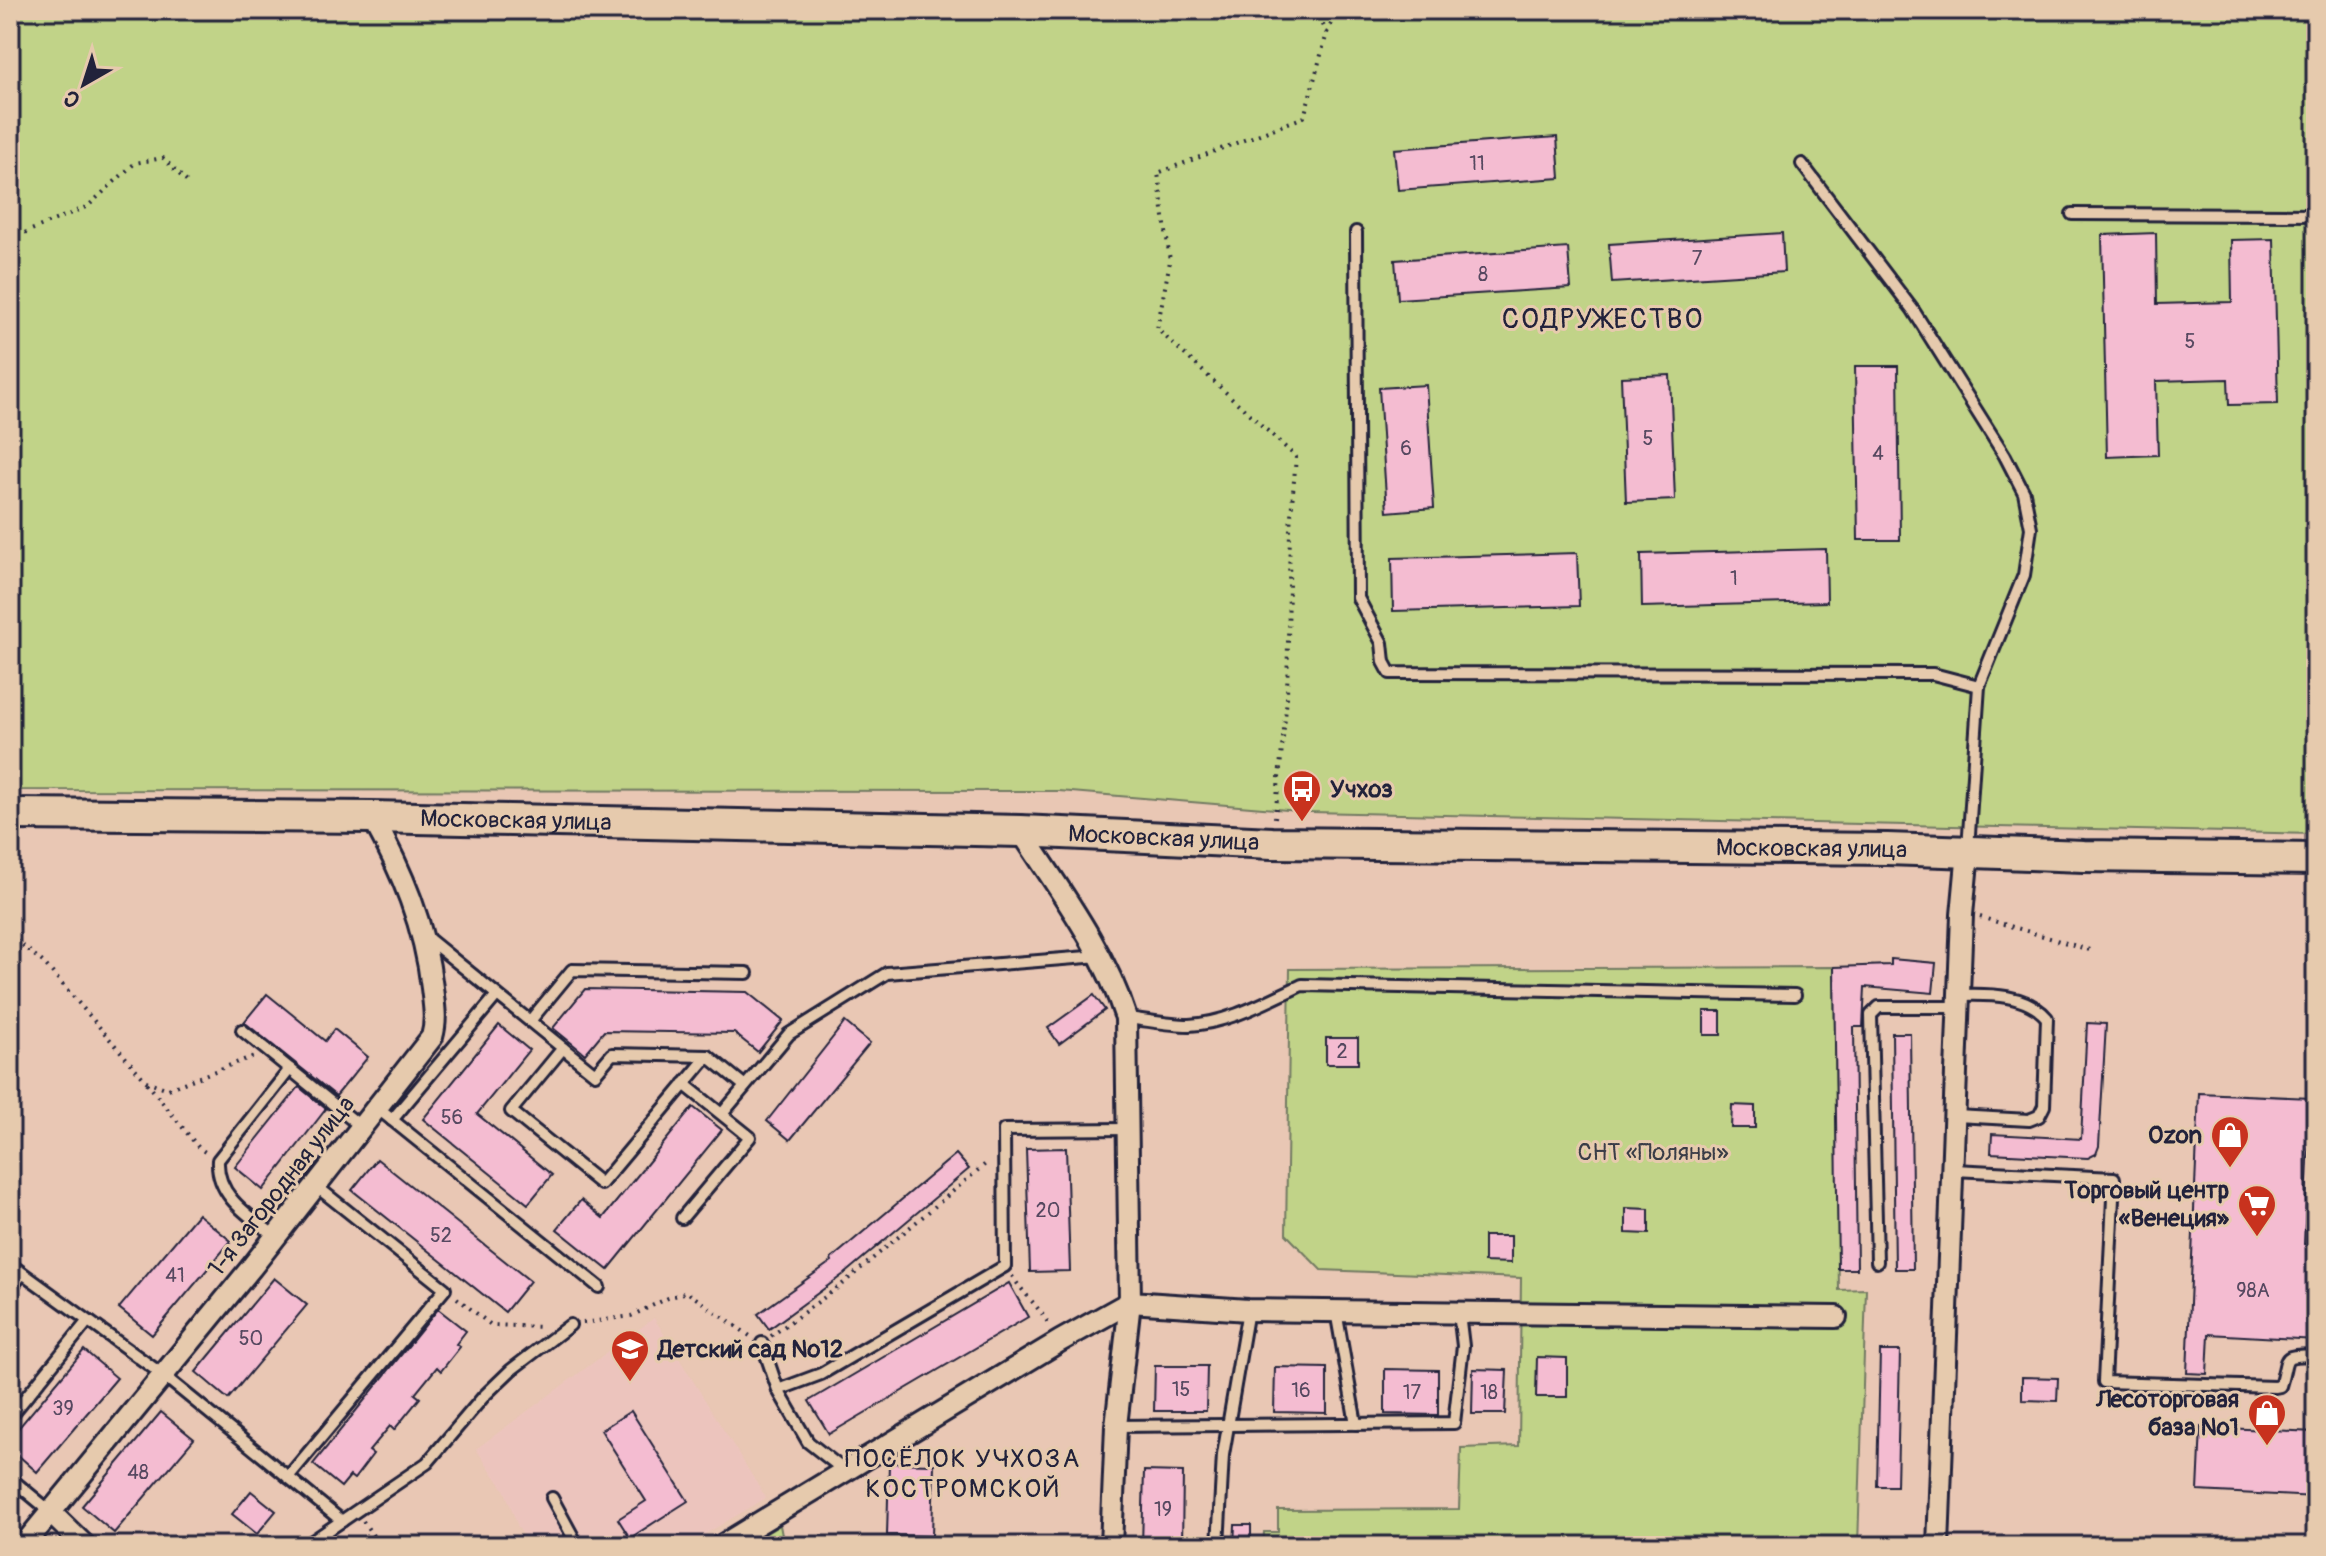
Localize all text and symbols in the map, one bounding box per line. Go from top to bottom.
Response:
north arrow [44,44,124,124]
text: С [58,83,86,114]
house number: 11 [1469,151,1485,176]
house number: 7 [1692,246,1703,271]
house number: 8 [1478,262,1488,287]
district label: СОДРУЖЕСТВО [1502,302,1704,337]
house number: 5 [2185,329,2195,354]
house number: 5 [1643,426,1653,451]
house number: 6 [1400,436,1412,461]
house number: 4 [1872,441,1884,466]
house number: 1 [1730,566,1738,591]
bus stop icon: Учхоз [1281,768,1323,823]
place label: Учхоз [1330,775,1393,804]
street label: Московская улица [420,804,612,837]
street label: Московская улица [1067,819,1260,857]
street label: Московская улица [1716,833,1908,865]
house number: 2 [1336,1039,1348,1064]
street label: 1-я Загородная улица [202,1090,361,1282]
house number: 56 [441,1105,463,1130]
shop icon: Ozon [2209,1114,2251,1169]
place label: Ozon [2148,1121,2202,1150]
park label: СНТ «Поляны» [1577,1138,1729,1167]
place label: Торговый центр «Венеция» [2063,1176,2230,1233]
supermarket icon: Торговый центр «Венеция» [2236,1183,2278,1238]
house number: 20 [1036,1198,1060,1223]
house number: 52 [430,1223,452,1248]
house number: 41 [165,1263,185,1288]
house number: 98А [2236,1278,2270,1303]
house number: 50 [239,1326,263,1351]
school or university icon: Детский сад №12 [609,1328,651,1383]
place label: Детский сад №12 [656,1335,843,1364]
house number: 15 [1172,1377,1190,1402]
house number: 16 [1291,1378,1311,1403]
house number: 17 [1403,1380,1422,1405]
house number: 18 [1480,1380,1498,1405]
place label: Лесоторговая база №1 [2095,1385,2239,1442]
shop icon: Лесоторговая база №1 [2246,1392,2288,1447]
house number: 39 [52,1396,74,1421]
district label: ПОСЁЛОК УЧХОЗА КОСТРОМСКОЙ [845,1443,1081,1505]
house number: 48 [127,1460,149,1485]
house number: 19 [1154,1497,1172,1522]

